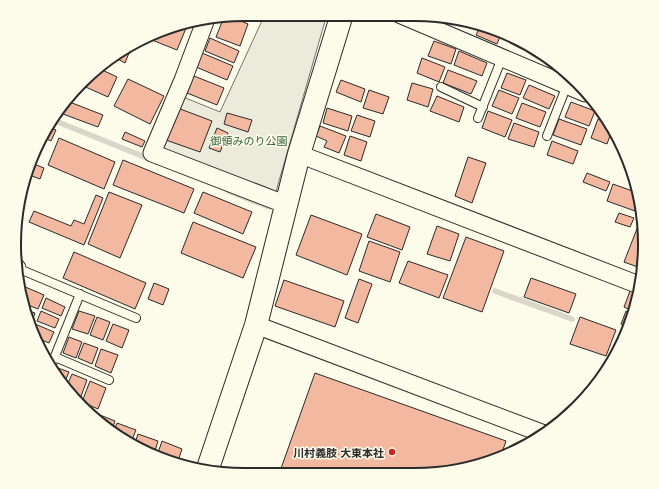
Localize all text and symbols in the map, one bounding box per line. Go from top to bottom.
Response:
park label: 御領みのり公園 [210,134,288,147]
place label: 川村義肢 大東本社 [293,446,384,459]
marker: 川村義肢 大東本社 [387,447,397,457]

